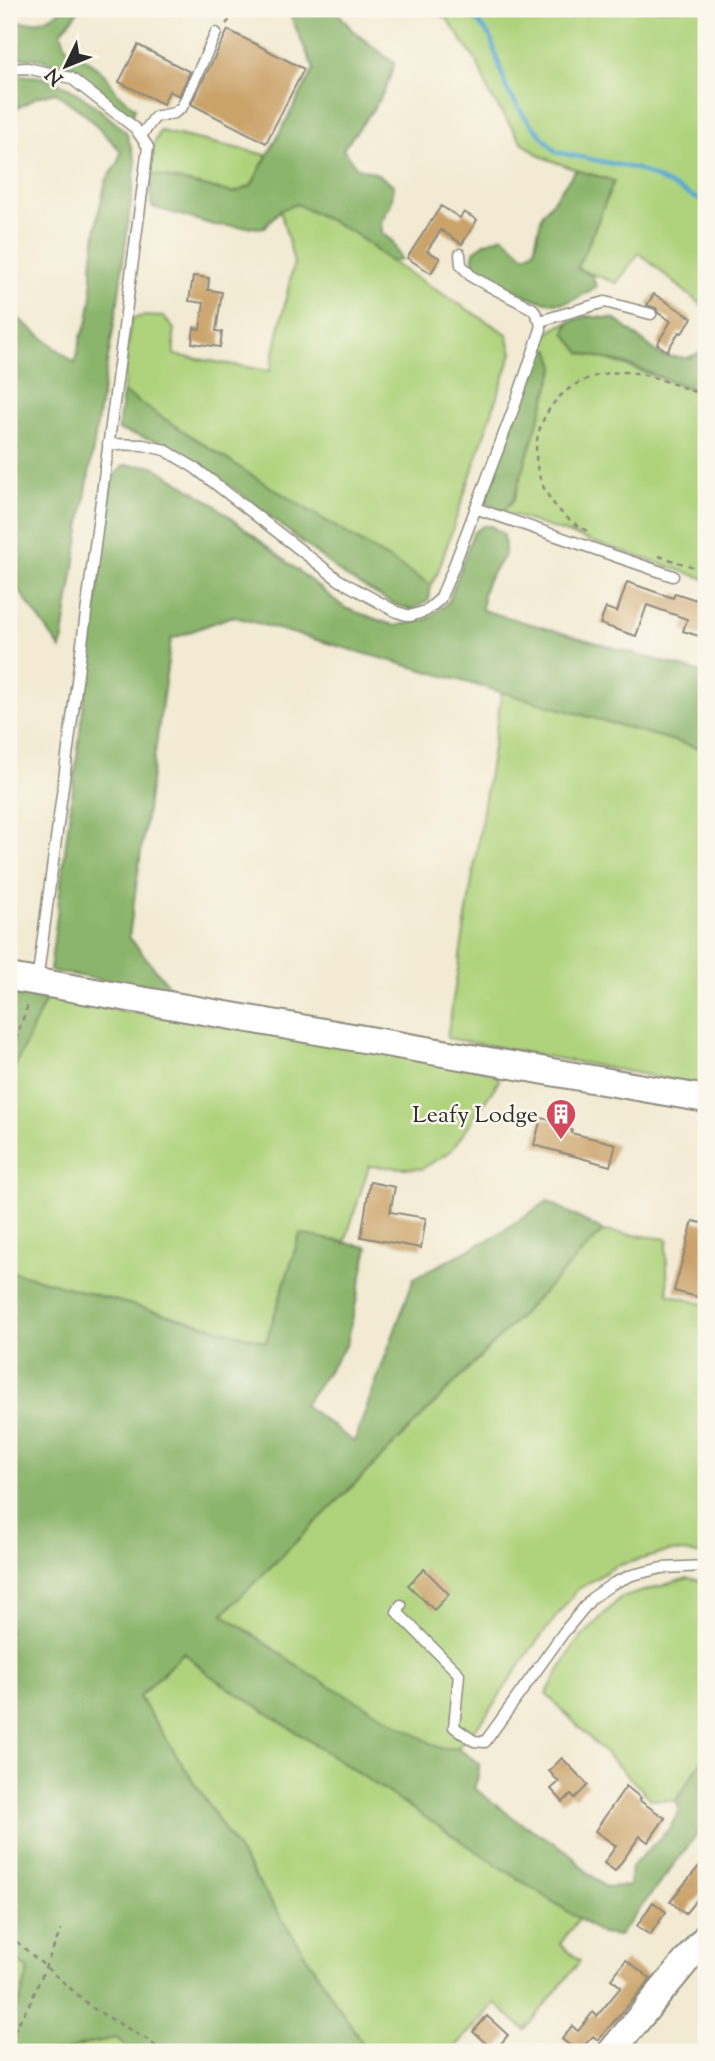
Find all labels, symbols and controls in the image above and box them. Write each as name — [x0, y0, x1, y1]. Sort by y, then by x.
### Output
north arrow — [32, 32, 102, 102]
text: N — [40, 61, 70, 91]
building icon: Leafy Lodge — [544, 1097, 578, 1141]
place label: Leafy Lodge — [412, 1099, 538, 1133]

